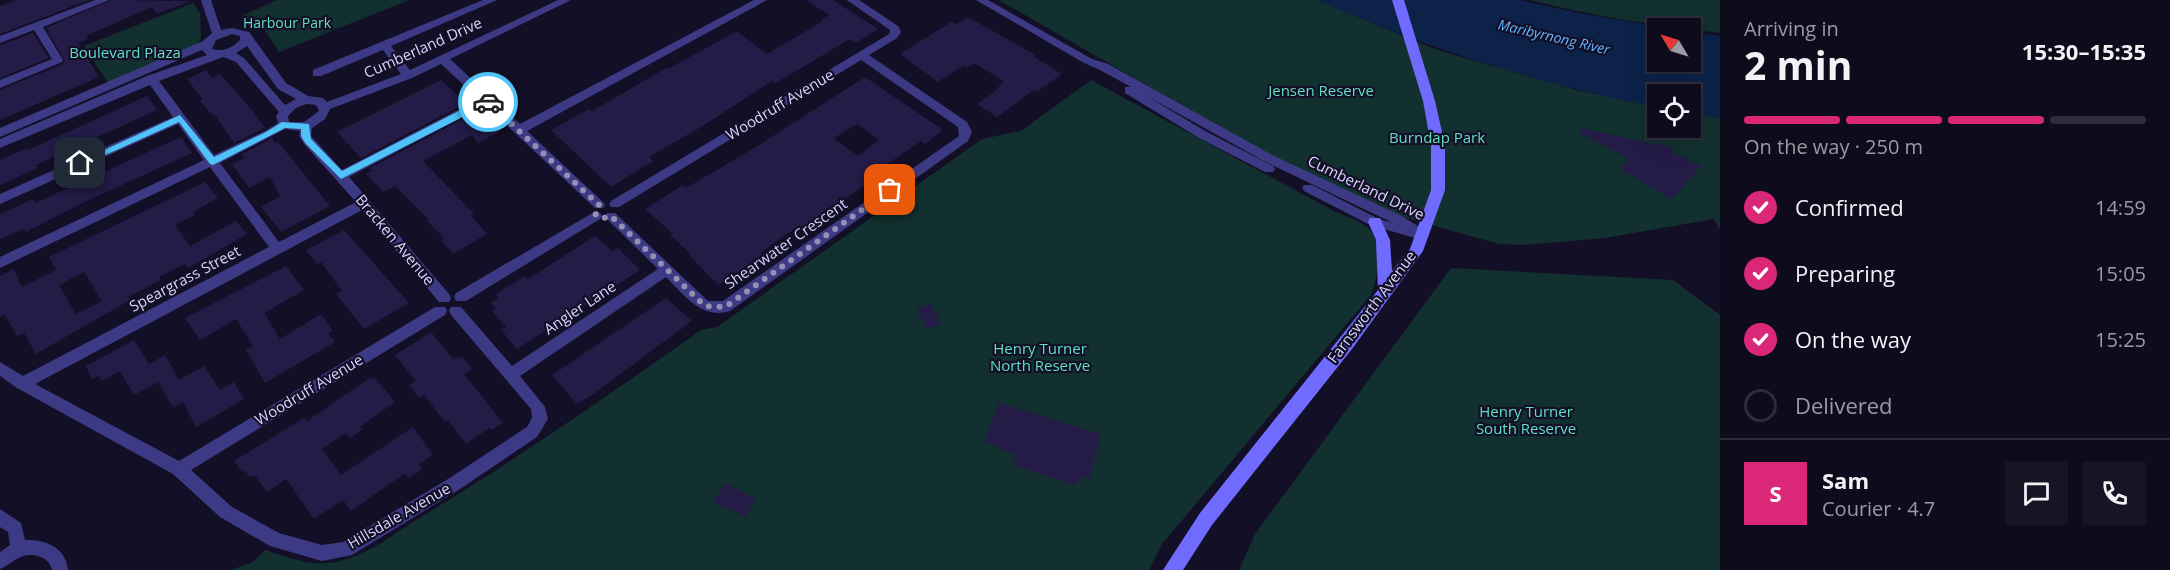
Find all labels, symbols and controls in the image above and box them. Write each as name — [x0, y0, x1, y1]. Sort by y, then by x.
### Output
street label: Cumberland Drive — [360, 12, 485, 82]
park label: Harbour Park — [243, 13, 332, 32]
water label: Maribyrnong River — [1496, 14, 1612, 59]
text: Arriving in — [1744, 15, 1839, 42]
north arrow — [1647, 18, 1701, 72]
map controls — [1647, 18, 1701, 138]
text: 15:30–15:35 — [2022, 36, 2146, 66]
text: 2 min — [1744, 38, 1852, 91]
park label: Boulevard Plaza — [69, 42, 181, 62]
street label: Woodruff Avenue — [722, 64, 837, 144]
courier — [458, 72, 518, 132]
park label: Jensen Reserve — [1266, 80, 1374, 100]
button: locate — [1647, 84, 1701, 138]
icon: car — [472, 86, 505, 119]
park label: Burndap Park — [1389, 127, 1485, 147]
text: On the way · 250 m — [1744, 133, 1923, 160]
pin — [54, 137, 105, 188]
icon: home — [63, 146, 96, 179]
street label: Cumberland Drive — [1305, 150, 1428, 224]
pin — [864, 164, 915, 215]
icon: bag — [873, 173, 906, 206]
street label: Bracken Avenue — [352, 190, 440, 289]
icon: check — [1744, 191, 1777, 224]
text: Confirmed — [1795, 192, 1904, 222]
street label: Shearwater Crescent — [720, 193, 851, 293]
text: 14:59 — [2095, 194, 2146, 221]
street label: Speargrass Street — [126, 240, 244, 316]
street label: Farnsworth Avenue — [1322, 246, 1420, 367]
icon: check — [1744, 257, 1777, 290]
text: Preparing — [1795, 258, 1895, 288]
text: 15:05 — [2095, 260, 2146, 287]
street label: Angler Lane — [540, 276, 619, 339]
icon: check — [1744, 323, 1777, 356]
text: On the way — [1795, 324, 1911, 354]
text: 15:25 — [2095, 326, 2146, 353]
park label: Henry Turner North Reserve — [990, 338, 1090, 375]
street label: Woodruff Avenue — [251, 349, 366, 429]
text: Delivered — [1795, 390, 1893, 420]
park label: Henry Turner South Reserve — [1476, 401, 1576, 438]
button: chat — [2005, 462, 2068, 525]
button: phone — [2083, 462, 2146, 525]
text: Sam — [1822, 465, 1869, 495]
street label: Hillsdale Avenue — [344, 478, 453, 553]
text: S — [1769, 478, 1782, 508]
text: Courier · 4.7 — [1822, 495, 1935, 522]

